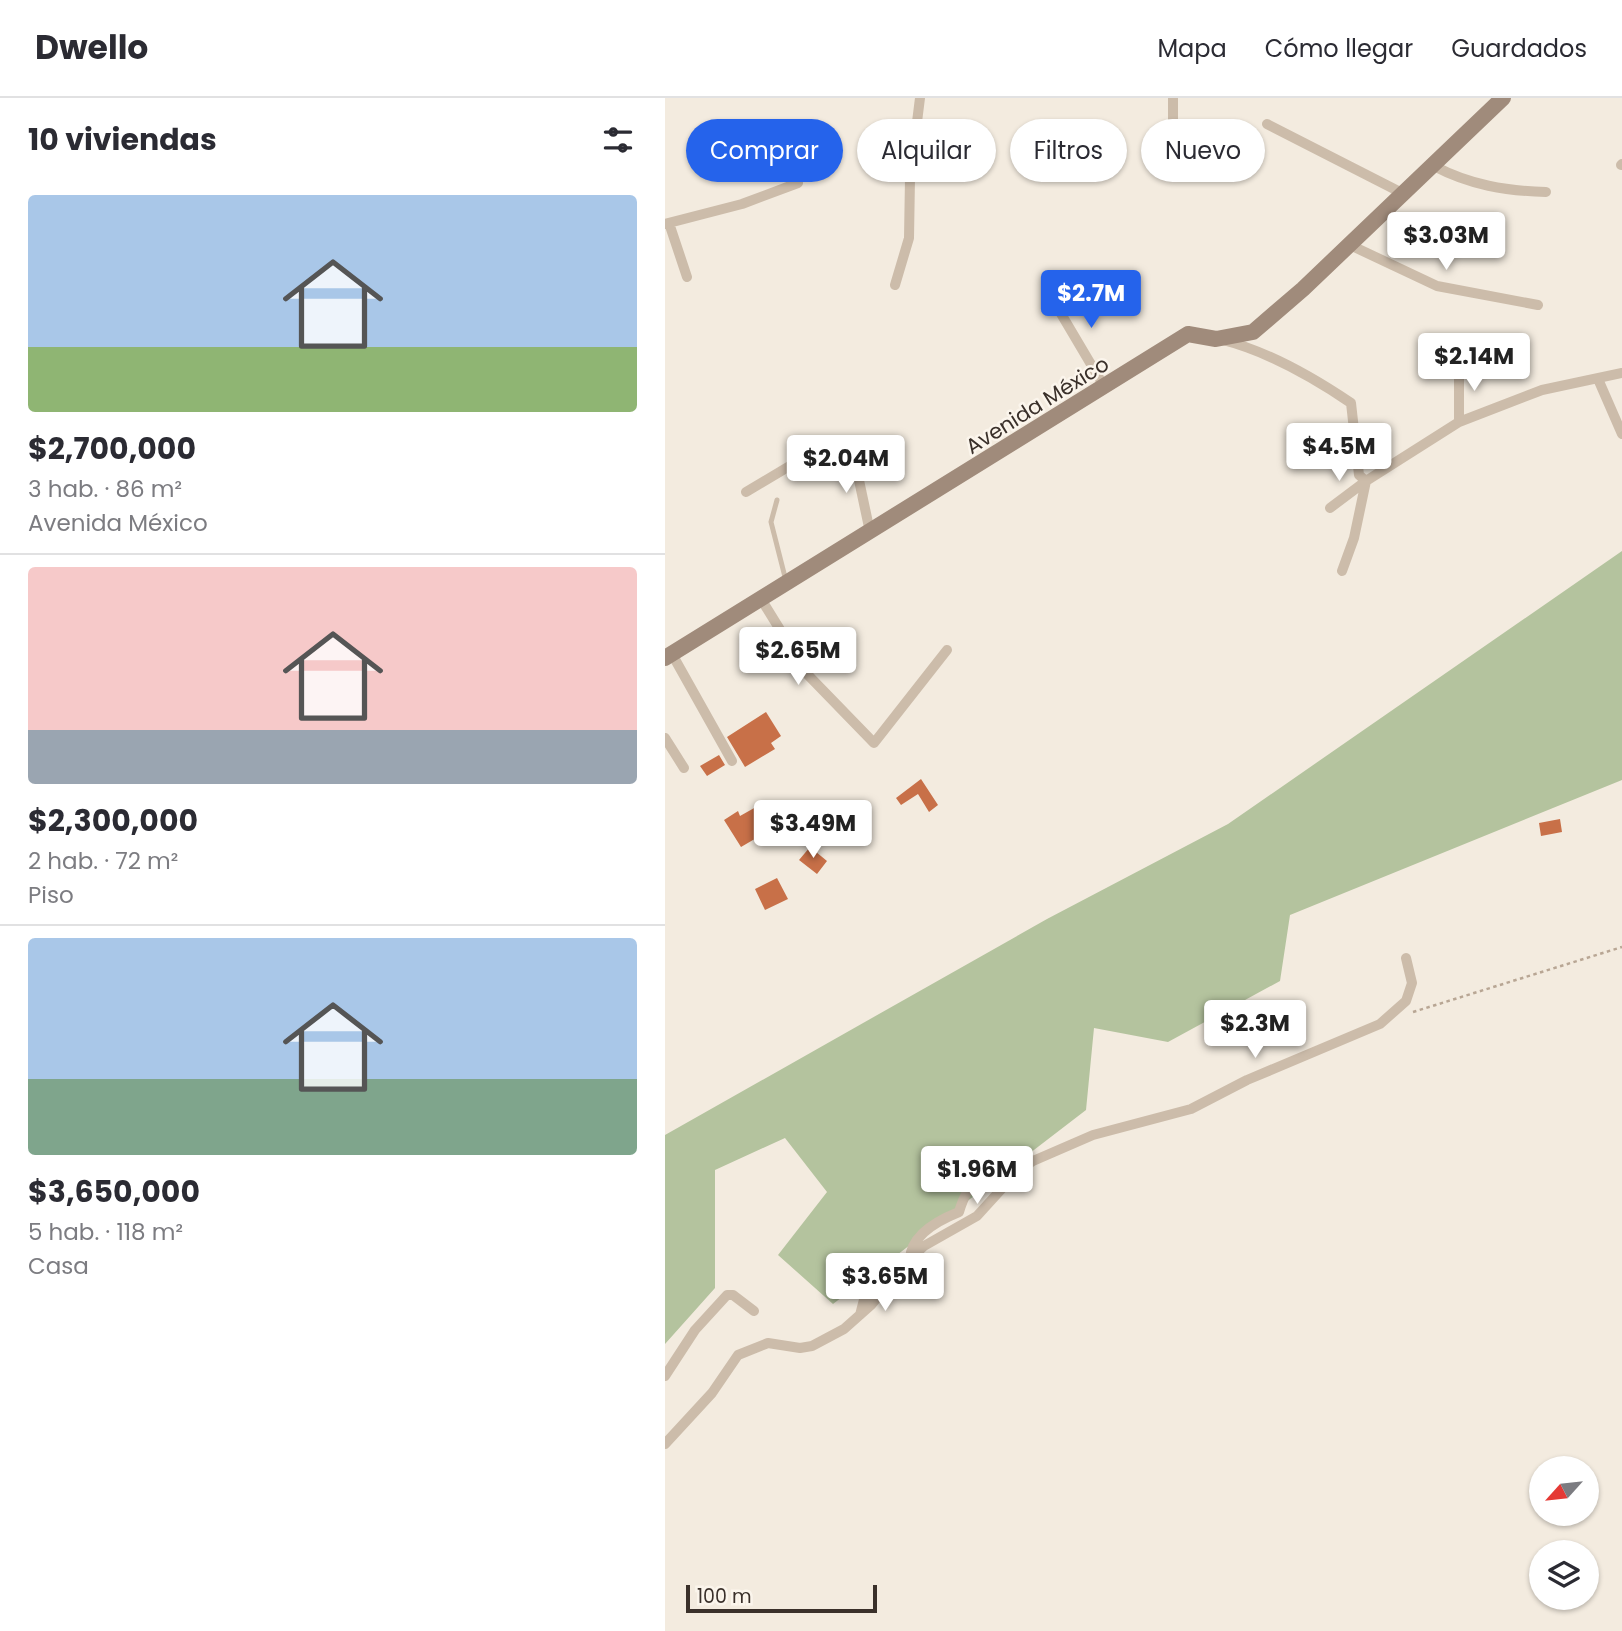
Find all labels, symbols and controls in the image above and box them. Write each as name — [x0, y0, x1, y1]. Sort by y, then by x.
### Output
text: Dwello — [35, 24, 148, 71]
text: Mapa — [1157, 32, 1227, 65]
text: Cómo llegar — [1265, 32, 1413, 65]
text: Guardados — [1451, 32, 1587, 65]
text: 10 viviendas — [28, 118, 217, 161]
chip: Comprar — [686, 119, 843, 182]
chip: Alquilar — [857, 119, 996, 182]
chip: Filtros — [1010, 119, 1127, 182]
chip: Nuevo — [1141, 119, 1265, 182]
icon: filters — [599, 121, 637, 159]
pin: $3.03M — [1389, 212, 1503, 272]
text: $3.03M — [1403, 219, 1489, 251]
icon: home — [270, 241, 396, 367]
pin: $2.7M — [1042, 271, 1140, 330]
text: $2.7M — [1057, 277, 1125, 309]
pin: $2.14M — [1417, 334, 1531, 393]
text: $2.14M — [1434, 340, 1514, 372]
street label: Avenida México — [960, 349, 1114, 461]
pin: $4.5M — [1290, 424, 1388, 483]
text: $2,700,000 — [28, 427, 196, 470]
text: $4.5M — [1302, 430, 1376, 462]
pin: $2.04M — [789, 436, 903, 495]
text: $2.04M — [803, 442, 889, 474]
text: 3 hab. · 86 m² — [28, 473, 182, 505]
text: Avenida México — [28, 507, 208, 539]
icon: home — [270, 613, 396, 739]
pin: $2.65M — [741, 628, 855, 687]
text: $2.65M — [755, 634, 841, 666]
text: $2,300,000 — [28, 799, 198, 842]
pin: $3.49M — [756, 800, 870, 860]
text: $3.49M — [770, 807, 856, 839]
text: 2 hab. · 72 m² — [28, 845, 178, 877]
text: Piso — [28, 879, 74, 911]
icon: home — [270, 984, 396, 1110]
pin: $2.3M — [1206, 1000, 1304, 1060]
text: $2.3M — [1220, 1007, 1290, 1039]
pin: $1.96M — [920, 1146, 1034, 1206]
text: $1.96M — [937, 1153, 1017, 1185]
text: $3,650,000 — [28, 1170, 200, 1213]
text: 5 hab. · 118 m² — [28, 1216, 183, 1248]
text: Casa — [28, 1250, 89, 1282]
pin: $3.65M — [828, 1254, 942, 1313]
text: $3.65M — [842, 1260, 928, 1292]
north arrow — [1529, 1456, 1599, 1526]
map controls — [1529, 1456, 1599, 1610]
button: layers — [1529, 1540, 1599, 1610]
scale bar — [686, 1582, 877, 1614]
text: 100 m — [697, 1583, 752, 1610]

